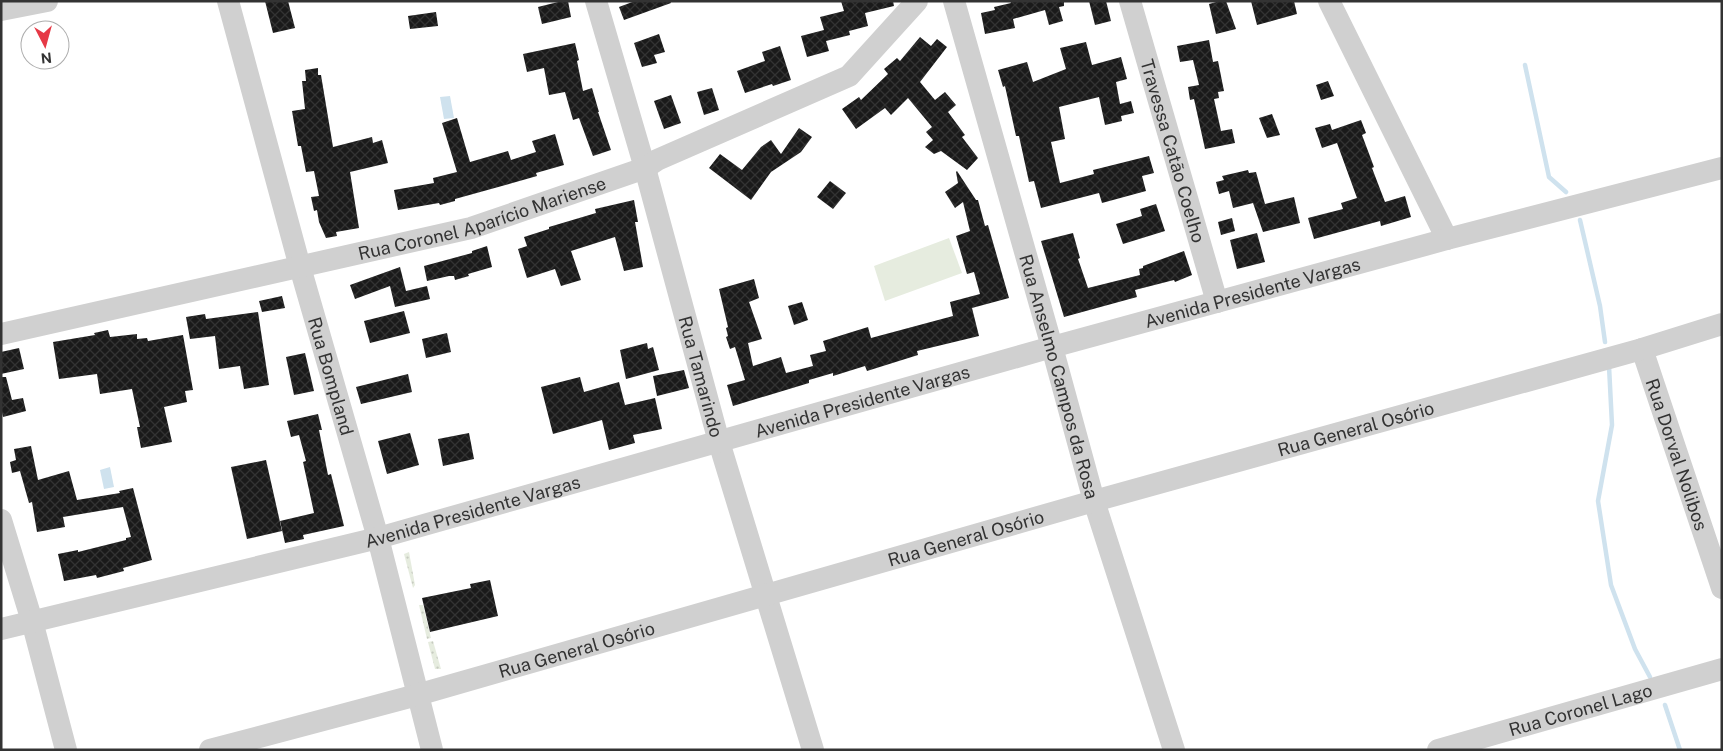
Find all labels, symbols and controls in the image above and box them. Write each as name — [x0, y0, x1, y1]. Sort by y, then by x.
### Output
north arrow — [20, 20, 70, 70]
text: N — [40, 49, 53, 66]
street label: Travessa Catão Coelho — [1137, 57, 1210, 245]
street label: Rua Coronel Aparício Mariense — [356, 172, 609, 264]
street label: Rua Anselmo Campos da Rosa — [1016, 252, 1103, 501]
street label: Avenida Presidente Vargas — [1142, 253, 1362, 332]
street label: Rua Tamarindo — [675, 313, 728, 440]
street label: Rua Bompland — [304, 315, 358, 438]
street label: Avenida Presidente Vargas — [752, 360, 972, 441]
street label: Rua Dorval Nolibos — [1642, 376, 1712, 533]
street label: Rua General Osório — [1275, 397, 1436, 460]
street label: Avenida Presidente Vargas — [363, 471, 582, 551]
street label: Rua General Osório — [885, 505, 1046, 570]
street label: Rua General Osório — [496, 617, 657, 682]
street label: Rua Coronel Lago — [1506, 679, 1654, 740]

